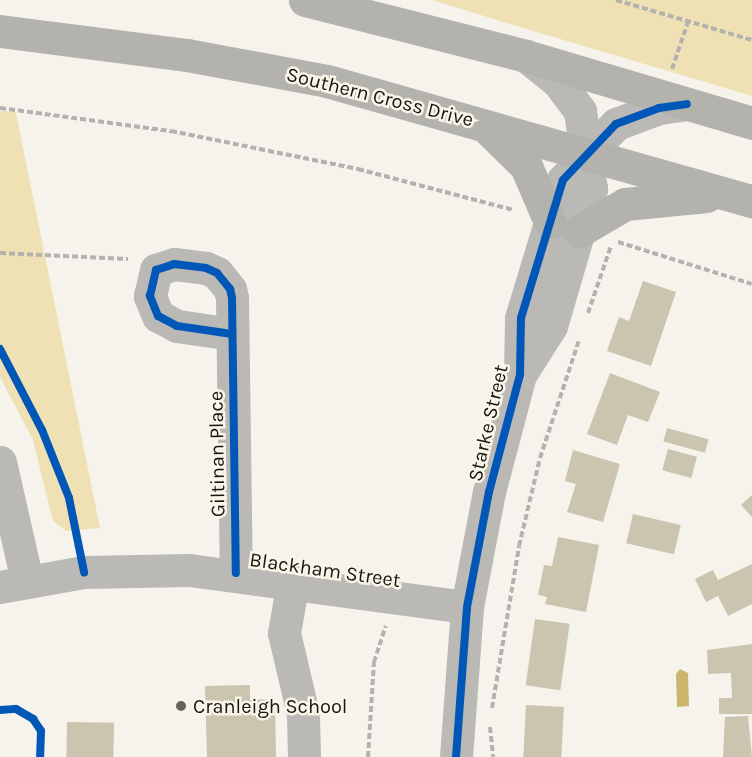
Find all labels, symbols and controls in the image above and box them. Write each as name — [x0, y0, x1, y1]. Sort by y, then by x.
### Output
street label: Southern Cross Drive — [284, 62, 476, 132]
street label: Starke Street — [463, 362, 513, 484]
street label: Giltinan Place — [204, 391, 230, 517]
street label: Blackham Street — [248, 548, 402, 592]
place label: Cranleigh School — [193, 694, 347, 718]
marker: Cranleigh School — [174, 699, 188, 713]

